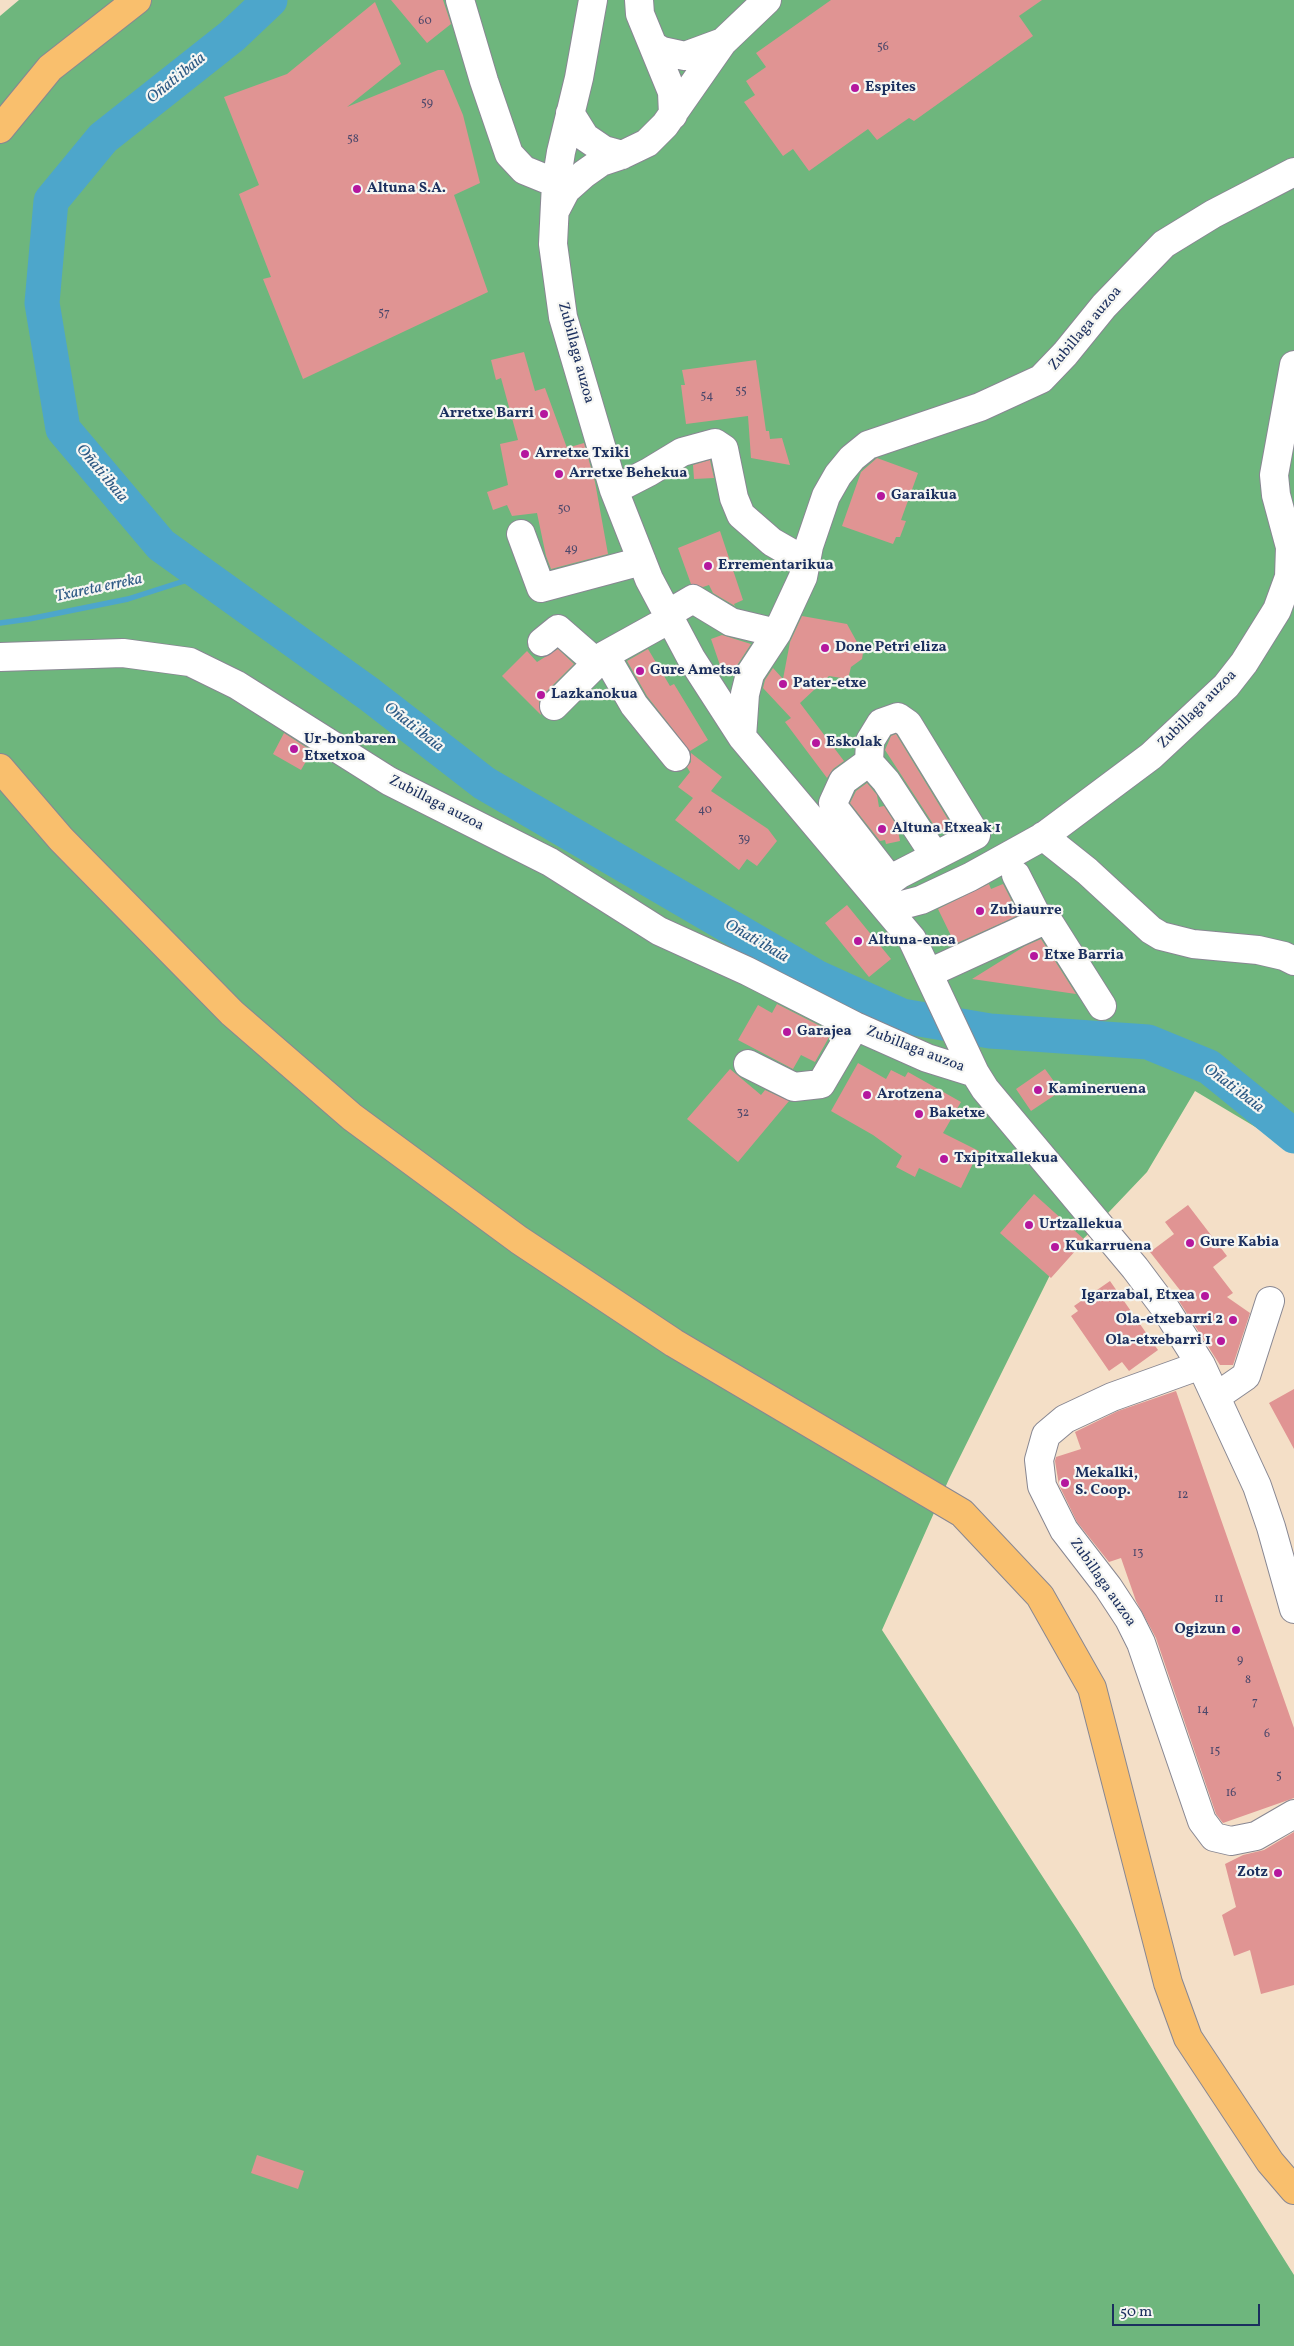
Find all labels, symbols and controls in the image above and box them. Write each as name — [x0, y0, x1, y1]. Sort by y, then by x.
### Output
house number: 60 — [418, 15, 432, 29]
house number: 56 — [877, 41, 889, 55]
water label: Oñati ibaia — [144, 49, 210, 109]
place label: Espites — [865, 79, 916, 97]
marker: Espites — [849, 82, 861, 94]
house number: 59 — [421, 97, 433, 111]
house number: 58 — [347, 133, 359, 147]
place label: Altuna S.A. — [367, 180, 446, 198]
marker: Altuna S.A. — [351, 183, 363, 195]
street label: Zubillaga auzoa — [1046, 283, 1126, 375]
street label: Zubillaga auzoa — [553, 300, 597, 406]
house number: 57 — [378, 307, 390, 321]
house number: 55 — [735, 385, 747, 399]
house number: 54 — [701, 390, 713, 404]
place label: Arretxe Barri — [439, 405, 534, 423]
marker: Arretxe Barri — [538, 408, 550, 420]
water label: Oñati ibaia — [71, 441, 131, 507]
place label: Arretxe Txiki — [535, 445, 629, 463]
marker: Arretxe Txiki — [519, 448, 531, 460]
place label: Arretxe Behekua — [569, 465, 687, 483]
marker: Arretxe Behekua — [553, 468, 565, 480]
place label: Garaikua — [891, 487, 957, 505]
marker: Garaikua — [875, 490, 887, 502]
house number: 50 — [558, 503, 570, 517]
house number: 49 — [564, 543, 578, 557]
place label: Errementarikua — [718, 557, 834, 575]
marker: Errementarikua — [702, 560, 714, 572]
water label: Txareta erreka — [54, 570, 144, 608]
place label: Done Petri eliza — [835, 639, 947, 657]
marker: Done Petri eliza — [819, 642, 831, 654]
place label: Gure Ametsa — [650, 662, 741, 680]
marker: Gure Ametsa — [634, 665, 646, 677]
street label: Zubillaga auzoa — [1155, 667, 1241, 753]
place label: Pater-etxe — [793, 675, 866, 693]
marker: Pater-etxe — [777, 678, 789, 690]
place label: Lazkanokua — [551, 686, 638, 704]
marker: Lazkanokua — [535, 689, 547, 701]
water label: Oñati ibaia — [379, 699, 447, 757]
place label: Ur-bonbaren Etxetxoa — [304, 731, 397, 766]
place label: Eskolak — [826, 734, 882, 752]
marker: Eskolak — [810, 737, 822, 749]
marker: Ur-bonbaren Etxetxoa — [288, 743, 300, 755]
street label: Zubillaga auzoa — [386, 772, 486, 836]
house number: 40 — [698, 804, 712, 818]
place label: Altuna Etxeak 1 — [892, 820, 1001, 838]
marker: Altuna Etxeak 1 — [876, 823, 888, 835]
house number: 39 — [738, 833, 750, 847]
place label: Zubiaurre — [990, 902, 1062, 920]
marker: Zubiaurre — [974, 905, 986, 917]
water label: Oñati ibaia — [721, 916, 791, 968]
place label: Altuna-enea — [868, 932, 956, 950]
marker: Altuna-enea — [852, 935, 864, 947]
place label: Etxe Barria — [1044, 947, 1124, 965]
marker: Etxe Barria — [1028, 950, 1040, 962]
place label: Garajea — [797, 1023, 852, 1041]
street label: Zubillaga auzoa — [863, 1023, 967, 1077]
marker: Garajea — [781, 1026, 793, 1038]
water label: Oñati ibaia — [1199, 1060, 1267, 1118]
place label: Kamineruena — [1048, 1081, 1146, 1099]
marker: Kamineruena — [1032, 1084, 1044, 1096]
place label: Arotzena — [877, 1086, 942, 1104]
marker: Arotzena — [861, 1089, 873, 1101]
place label: Baketxe — [929, 1105, 985, 1123]
house number: 32 — [737, 1107, 749, 1121]
marker: Baketxe — [913, 1108, 925, 1120]
place label: Txipitxallekua — [954, 1150, 1058, 1168]
marker: Txipitxallekua — [938, 1153, 950, 1165]
place label: Urtzallekua — [1039, 1216, 1122, 1234]
marker: Urtzallekua — [1023, 1219, 1035, 1231]
place label: Gure Kabia — [1200, 1234, 1279, 1252]
marker: Gure Kabia — [1184, 1237, 1196, 1249]
place label: Kukarruena — [1065, 1238, 1151, 1256]
marker: Kukarruena — [1049, 1241, 1061, 1253]
place label: Igarzabal, Etxea — [1081, 1287, 1195, 1305]
marker: Igarzabal, Etxea — [1199, 1290, 1211, 1302]
place label: Ola-etxebarri 2 — [1116, 1311, 1223, 1329]
marker: Ola-etxebarri 2 — [1227, 1314, 1239, 1326]
place label: Ola-etxebarri 1 — [1106, 1332, 1211, 1350]
marker: Ola-etxebarri 1 — [1215, 1335, 1227, 1347]
place label: Mekalki, S. Coop. — [1075, 1465, 1138, 1500]
marker: Mekalki, S. Coop. — [1059, 1477, 1071, 1489]
house number: 12 — [1177, 1489, 1189, 1503]
street label: Zubillaga auzoa — [1065, 1535, 1139, 1631]
house number: 13 — [1133, 1547, 1143, 1561]
house number: 11 — [1214, 1593, 1224, 1607]
place label: Ogizun — [1175, 1621, 1226, 1639]
marker: Ogizun — [1230, 1624, 1242, 1636]
house number: 9 — [1237, 1654, 1243, 1668]
house number: 8 — [1245, 1674, 1251, 1688]
house number: 7 — [1252, 1696, 1258, 1710]
house number: 14 — [1197, 1704, 1209, 1718]
house number: 6 — [1264, 1728, 1270, 1742]
house number: 15 — [1210, 1745, 1220, 1759]
house number: 5 — [1276, 1770, 1282, 1784]
house number: 16 — [1226, 1787, 1236, 1801]
place label: Zotz — [1237, 1864, 1268, 1882]
marker: Zotz — [1272, 1867, 1284, 1879]
scale bar — [1114, 2294, 1262, 2326]
text: 50 m — [1120, 2302, 1152, 2323]

